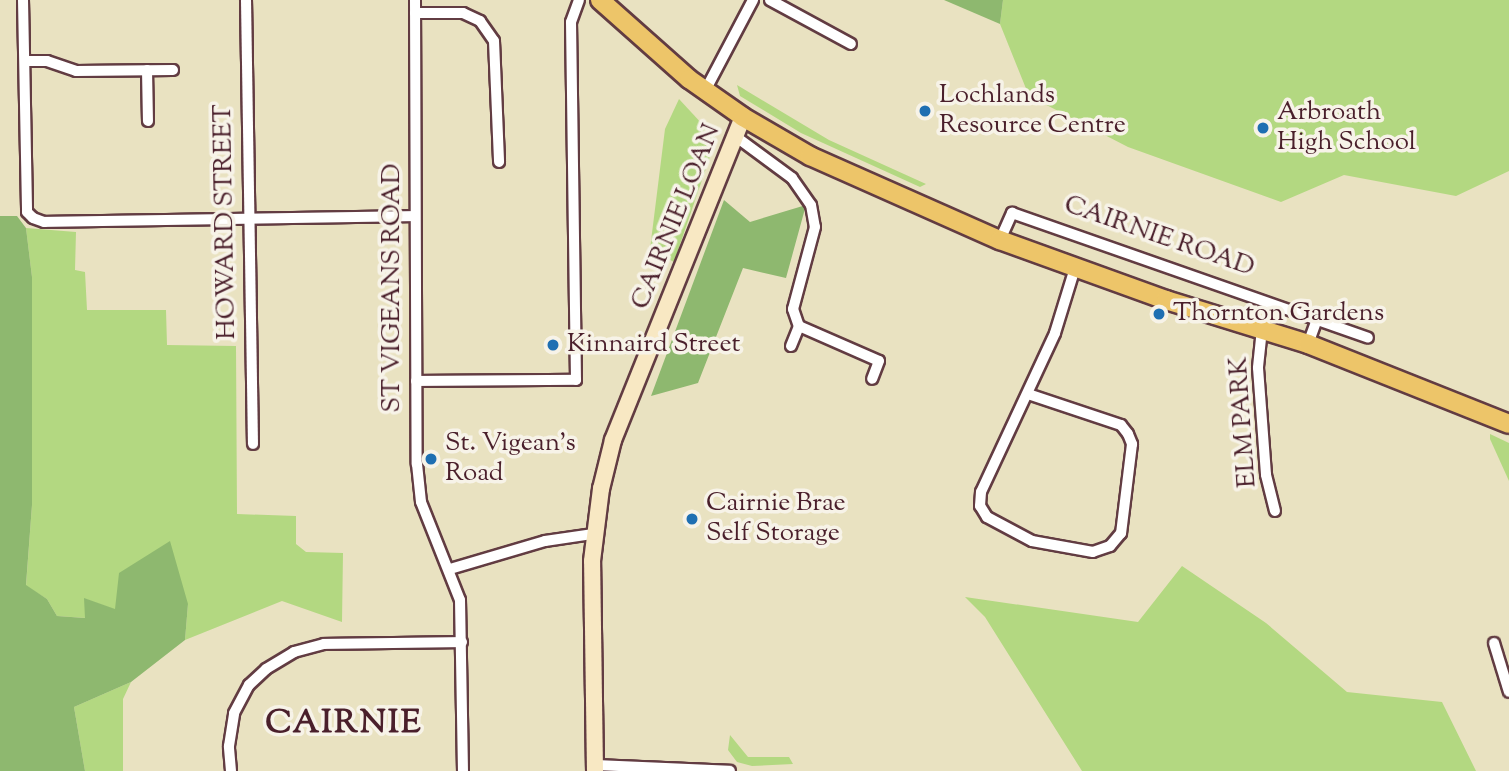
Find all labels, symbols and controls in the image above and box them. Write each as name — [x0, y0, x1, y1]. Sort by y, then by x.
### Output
place label: Lochlands Resource Centre — [939, 80, 1126, 142]
place label: Arbroath High School — [1277, 97, 1416, 158]
marker: Lochlands Resource Centre — [917, 103, 933, 119]
street label: HOWARD STREET — [208, 104, 244, 340]
street label: CAIRNIE LOAN — [626, 120, 728, 314]
marker: Arbroath High School — [1255, 120, 1271, 136]
street label: ST VIGEANS ROAD — [377, 163, 409, 413]
street label: CAIRNIE ROAD — [1060, 190, 1258, 284]
place label: Thornton Gardens — [1173, 298, 1384, 330]
marker: Thornton Gardens — [1151, 306, 1167, 322]
place label: Kinnaird Street — [567, 329, 740, 361]
marker: Kinnaird Street — [545, 337, 561, 353]
street label: ELM PARK — [1224, 355, 1264, 489]
place label: St. Vigean's Road — [445, 428, 576, 490]
marker: St. Vigean's Road — [423, 451, 439, 467]
place label: Cairnie Brae Self Storage — [706, 488, 846, 550]
marker: Cairnie Brae Self Storage — [684, 511, 700, 527]
district label: CAIRNIE — [266, 705, 422, 745]

